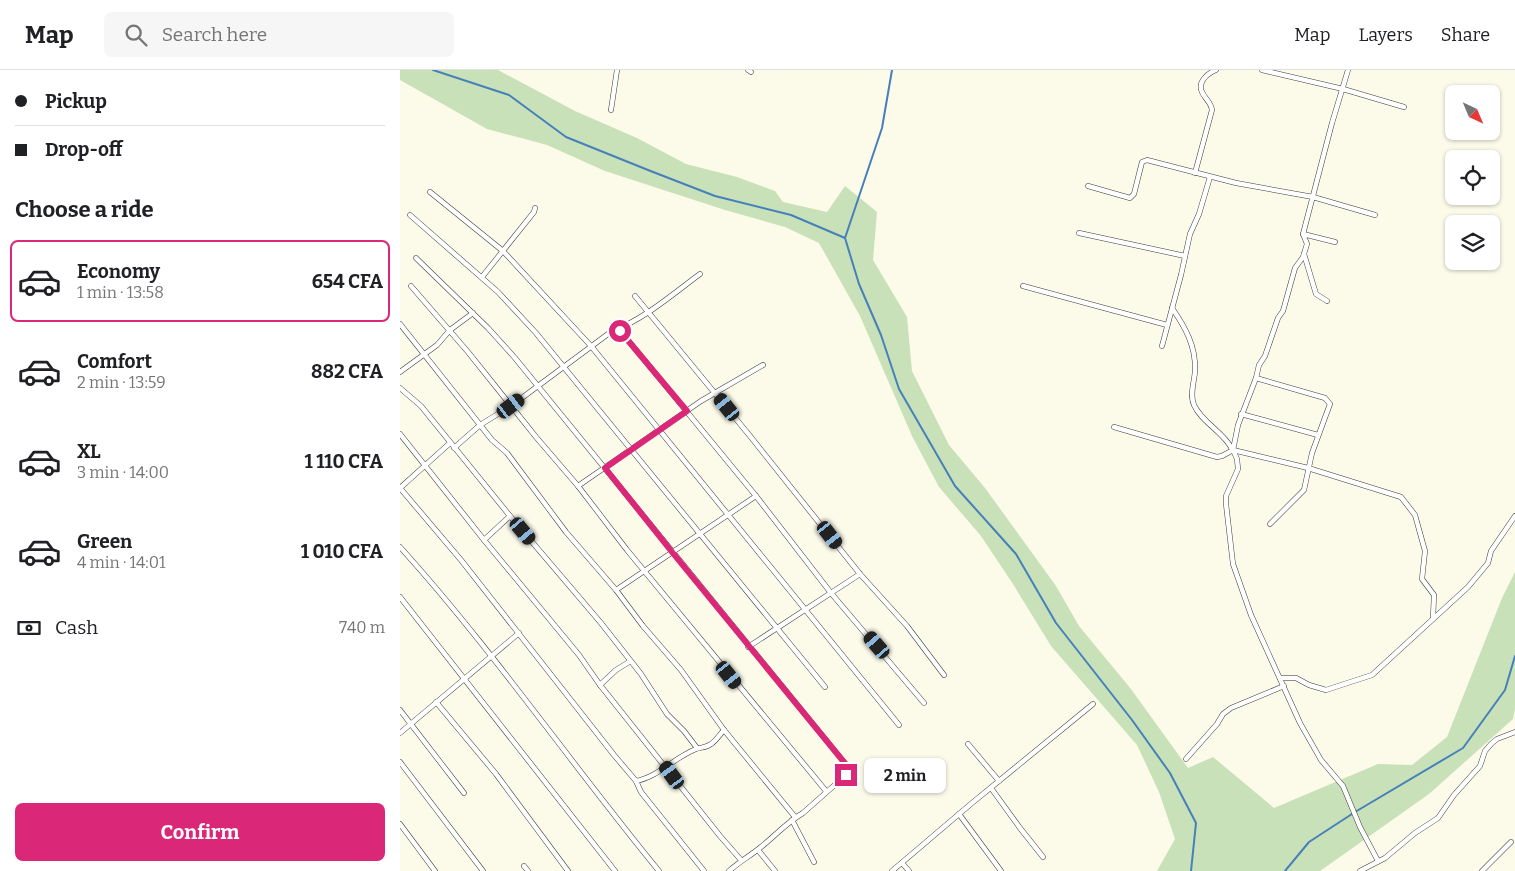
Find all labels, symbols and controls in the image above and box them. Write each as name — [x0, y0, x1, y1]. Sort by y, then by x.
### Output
search box — [104, 12, 454, 57]
text: Map — [25, 21, 74, 49]
icon: search — [122, 21, 150, 49]
text: Search here — [162, 23, 267, 46]
text: Map — [1294, 24, 1330, 46]
text: Layers — [1358, 24, 1413, 46]
text: Share — [1441, 24, 1490, 46]
north arrow — [1445, 85, 1500, 140]
map controls — [1445, 85, 1500, 270]
text: Pickup — [45, 90, 107, 113]
text: Drop-off — [45, 138, 123, 161]
button: locate — [1445, 150, 1500, 205]
text: Choose a ride — [15, 196, 154, 223]
button: layers — [1445, 215, 1500, 270]
icon: car — [17, 259, 62, 304]
text: Economy — [77, 260, 160, 283]
text: 654 CFA — [312, 270, 383, 293]
text: 1 min · 13:58 — [77, 283, 164, 302]
route start — [609, 320, 631, 342]
icon: car — [17, 349, 62, 394]
text: Comfort — [77, 350, 152, 373]
text: 882 CFA — [311, 360, 383, 383]
text: 2 min · 13:59 — [77, 373, 166, 392]
car — [494, 391, 527, 421]
car — [711, 391, 742, 423]
icon: car — [17, 439, 62, 484]
text: XL — [77, 440, 101, 463]
text: 1 110 CFA — [305, 450, 383, 473]
text: 3 min · 14:00 — [77, 463, 169, 482]
car — [507, 515, 538, 547]
car — [814, 519, 845, 551]
icon: car — [17, 529, 62, 574]
text: Green — [77, 530, 132, 553]
text: 1 010 CFA — [301, 540, 383, 563]
text: 4 min · 14:01 — [77, 553, 165, 572]
icon: cash — [15, 614, 43, 642]
text: Cash — [55, 616, 98, 639]
text: 740 m — [339, 618, 385, 637]
car — [861, 629, 892, 661]
car — [713, 659, 744, 691]
car — [657, 758, 686, 792]
callout: 2 min — [864, 758, 946, 792]
route end — [835, 764, 857, 786]
text: 2 min — [884, 766, 926, 785]
button: Confirm — [15, 803, 385, 861]

